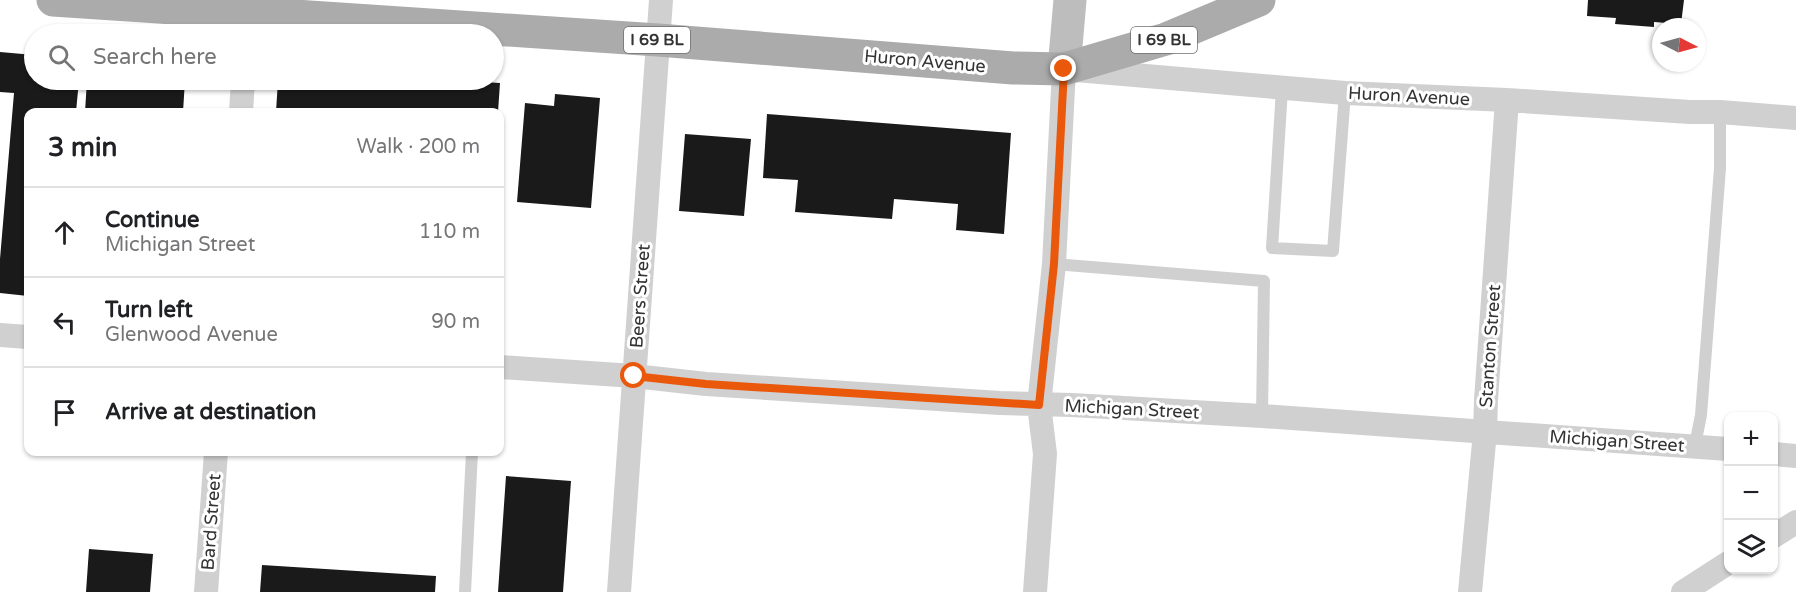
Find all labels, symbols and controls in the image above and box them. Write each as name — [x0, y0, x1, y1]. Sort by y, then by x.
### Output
north arrow — [1652, 18, 1706, 72]
search box — [24, 24, 504, 90]
road number: I 69 BL — [624, 27, 690, 53]
road number: I 69 BL — [1131, 27, 1197, 53]
icon: search — [45, 41, 78, 74]
text: Search here — [93, 44, 217, 70]
street label: Huron Avenue — [863, 45, 987, 77]
route end — [1050, 55, 1076, 81]
street label: Huron Avenue — [1348, 82, 1470, 110]
text: 3 min — [48, 132, 117, 163]
text: Walk · 200 m — [357, 135, 480, 159]
text: Continue — [105, 207, 200, 233]
icon: ahead — [48, 216, 81, 249]
text: 110 m — [419, 220, 480, 244]
text: Michigan Street — [105, 233, 255, 257]
street label: Beers Street — [625, 243, 655, 349]
street label: Stanton Street — [1475, 284, 1505, 408]
text: Turn left — [105, 297, 193, 323]
icon: left — [48, 306, 81, 339]
text: 90 m — [431, 310, 480, 334]
text: Glenwood Avenue — [105, 323, 278, 347]
route start — [620, 362, 646, 388]
street label: Michigan Street — [1064, 394, 1200, 424]
icon: arrive — [48, 396, 81, 429]
text: Arrive at destination — [105, 399, 316, 425]
map controls — [1724, 412, 1778, 574]
button: + — [1724, 412, 1778, 466]
street label: Michigan Street — [1549, 425, 1685, 457]
button: − — [1724, 466, 1778, 520]
street label: Bard Street — [197, 473, 225, 571]
button: layers — [1724, 520, 1778, 574]

